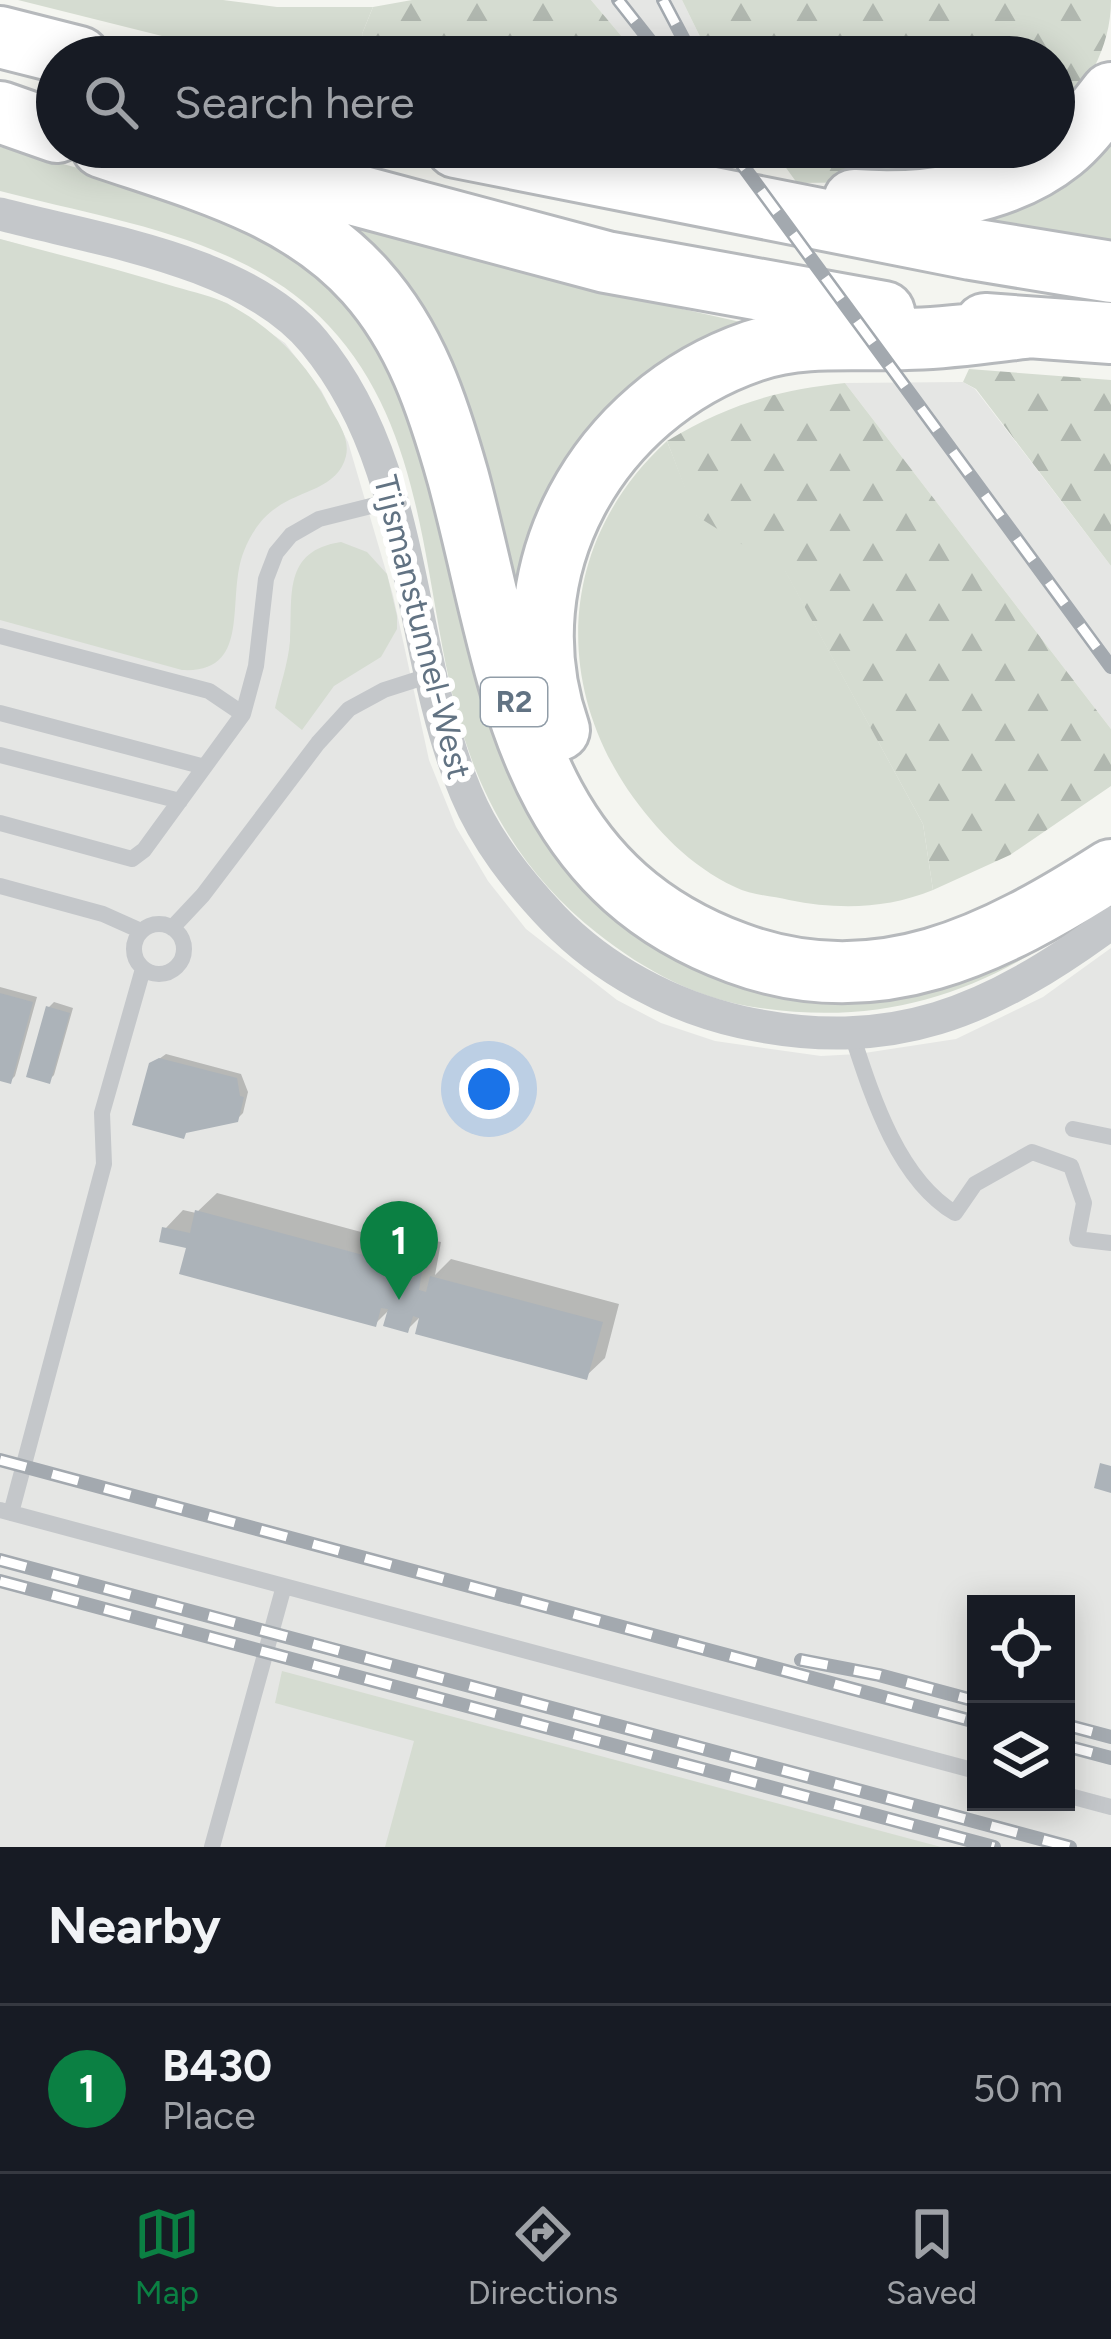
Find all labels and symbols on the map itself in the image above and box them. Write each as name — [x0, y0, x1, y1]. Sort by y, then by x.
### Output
street label: Tijsmanstunnel-West — [366, 471, 479, 783]
road number: R2 — [481, 678, 547, 726]
your location — [459, 1059, 519, 1119]
pin: 1 — [360, 1201, 438, 1300]

